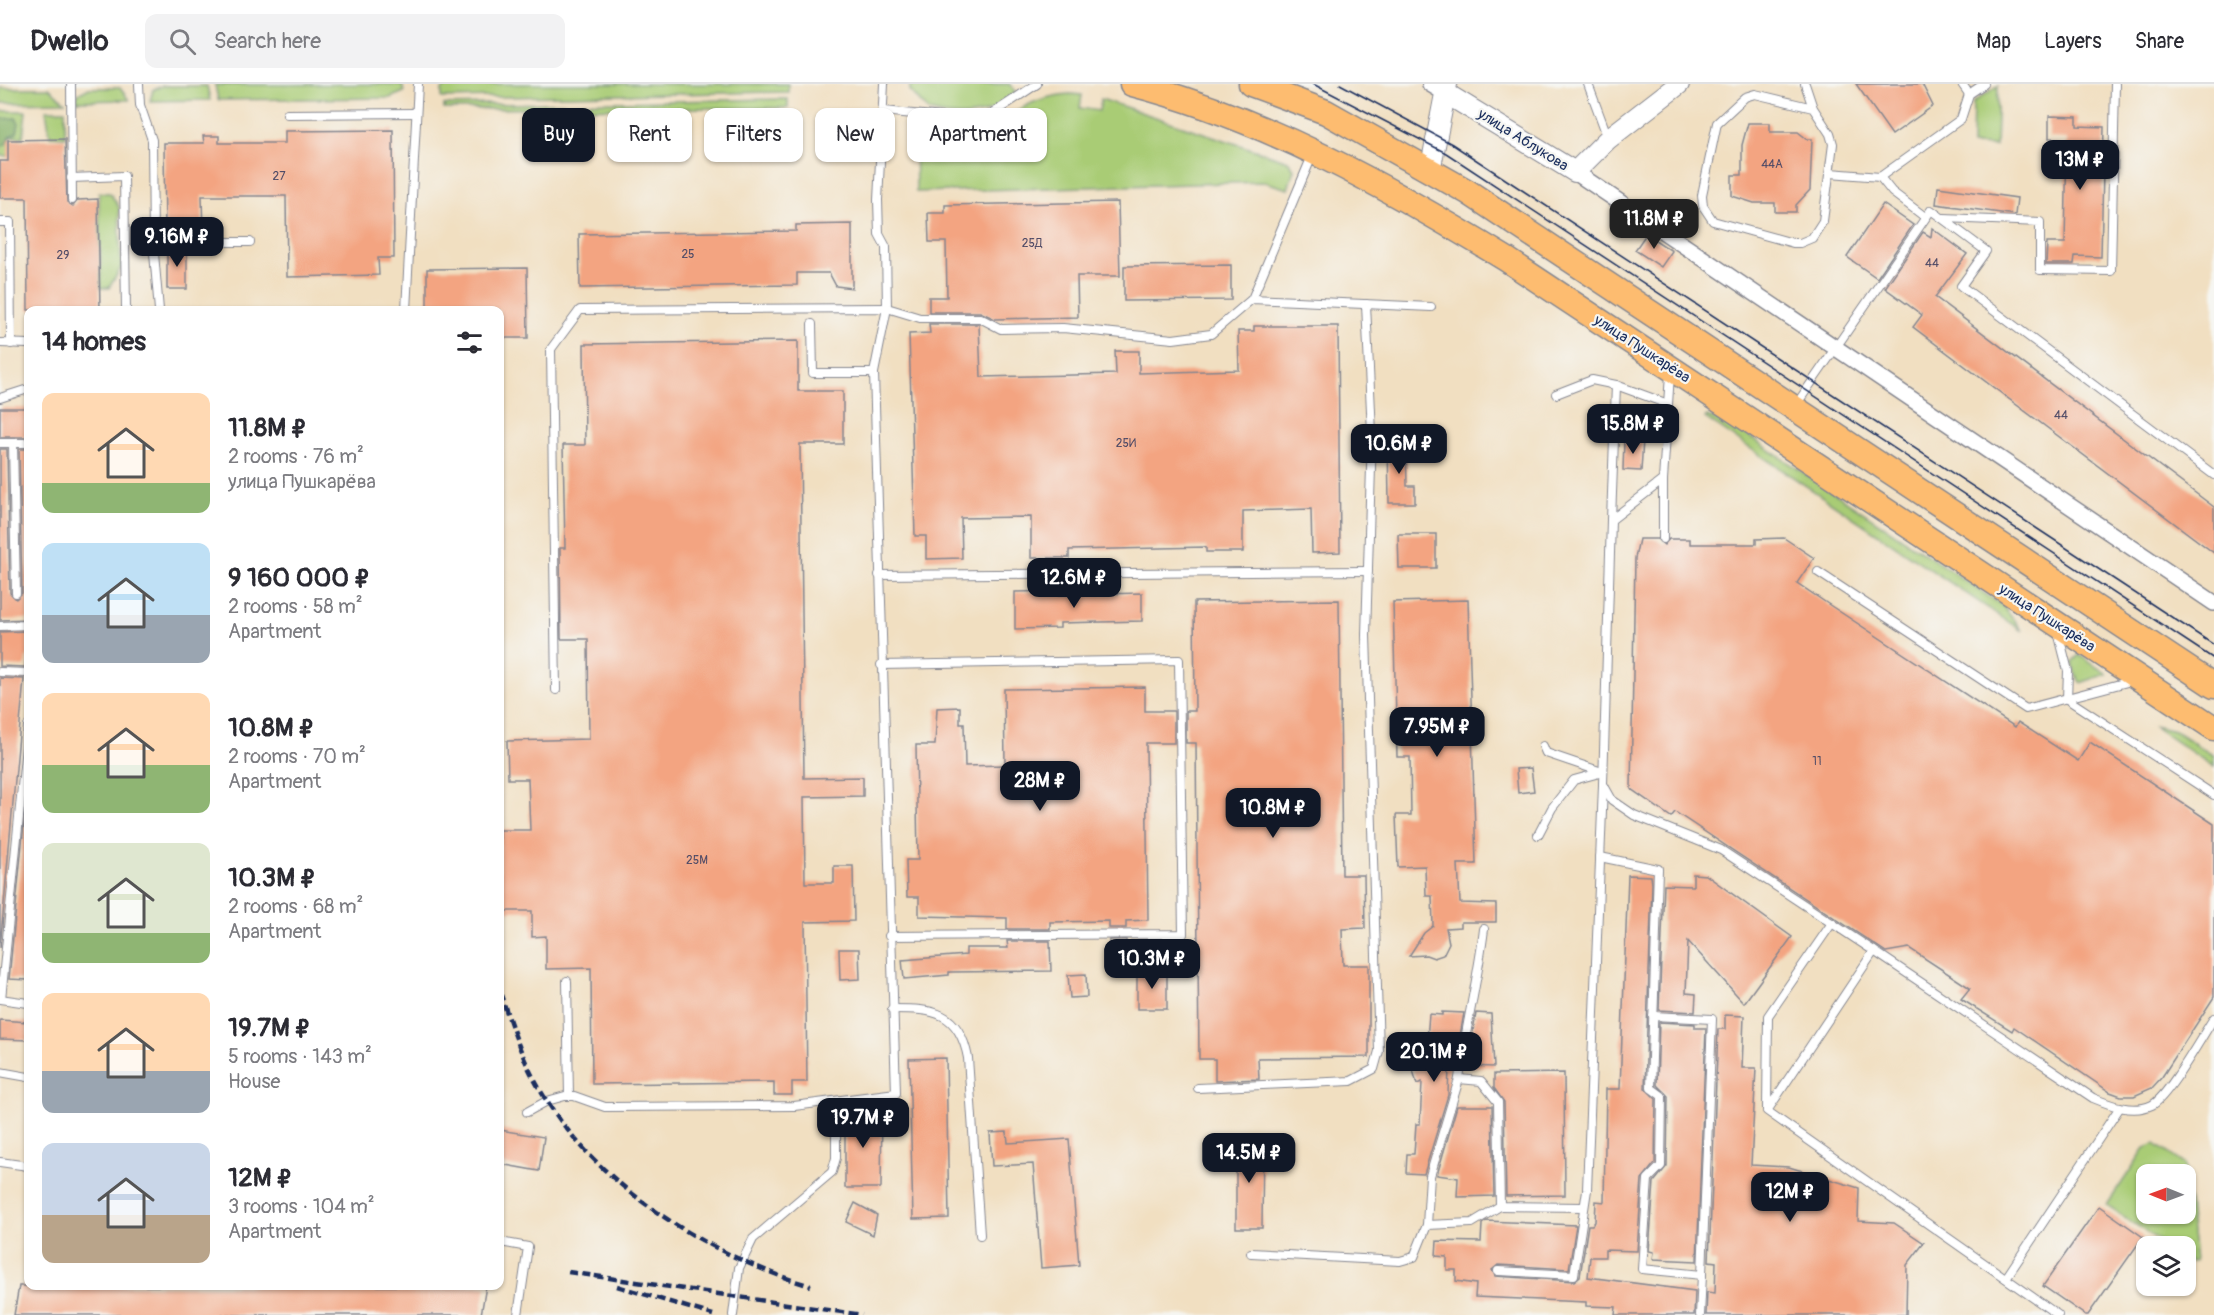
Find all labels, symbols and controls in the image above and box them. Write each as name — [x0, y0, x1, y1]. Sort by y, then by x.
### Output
search box — [145, 14, 565, 68]
text: Dwello — [30, 24, 109, 59]
icon: search — [166, 25, 199, 58]
text: Search here — [214, 27, 321, 55]
text: Map — [1976, 28, 2011, 55]
text: Layers — [2044, 28, 2102, 55]
text: Share — [2135, 28, 2184, 55]
street label: улица Аблукова — [1473, 104, 1572, 175]
chip: Buy — [522, 108, 595, 162]
chip: Rent — [607, 108, 692, 162]
chip: Filters — [704, 108, 803, 162]
chip: New — [815, 108, 895, 162]
chip: Apartment — [907, 108, 1047, 162]
pin: 13M ₽ — [2038, 140, 2122, 191]
text: 13M ₽ — [2055, 147, 2105, 172]
house number: 44А — [1761, 157, 1783, 172]
house number: 27 — [272, 169, 286, 184]
pin: 11.8M ₽ — [1599, 199, 1709, 250]
text: 11.8M ₽ — [1624, 206, 1684, 231]
pin: 9.16M ₽ — [122, 217, 232, 268]
text: 9.16M ₽ — [145, 224, 209, 249]
house number: 25Д — [1022, 236, 1043, 251]
house number: 25 — [681, 247, 695, 262]
house number: 29 — [57, 248, 69, 263]
house number: 44 — [1925, 256, 1939, 271]
street label: улица Пушкарёва — [1589, 310, 1694, 387]
text: 14 homes — [42, 326, 146, 358]
icon: filters — [453, 326, 486, 359]
pin: 15.8M ₽ — [1578, 404, 1688, 455]
house number: 44 — [2054, 408, 2068, 423]
text: 15.8M ₽ — [1601, 411, 1665, 436]
text: 11.8M ₽ — [228, 412, 307, 444]
icon: home — [90, 417, 162, 489]
pin: 10.6M ₽ — [1344, 424, 1454, 475]
text: 10.6M ₽ — [1365, 431, 1433, 456]
house number: 25И — [1116, 436, 1136, 451]
text: 2 rooms · 76 m² — [228, 444, 364, 469]
text: улица Пушкарёва — [228, 469, 376, 494]
pin: 12.6M ₽ — [1019, 558, 1129, 609]
text: 9 160 000 ₽ — [228, 562, 370, 594]
text: 12.6M ₽ — [1041, 565, 1107, 590]
icon: home — [90, 567, 162, 639]
street label: улица Пушкарёва — [1994, 579, 2099, 656]
text: 2 rooms · 58 m² — [228, 594, 363, 619]
text: Apartment — [228, 619, 321, 644]
pin: 7.95M ₽ — [1382, 707, 1492, 758]
text: 10.8M ₽ — [228, 712, 315, 744]
text: 7.95M ₽ — [1404, 714, 1470, 739]
icon: home — [90, 717, 162, 789]
text: 2 rooms · 70 m² — [228, 744, 366, 769]
house number: 11 — [1812, 754, 1822, 769]
pin: 28M ₽ — [998, 761, 1082, 812]
text: 28M ₽ — [1014, 768, 1066, 793]
text: Apartment — [228, 769, 321, 794]
pin: 10.8M ₽ — [1218, 788, 1328, 839]
text: 10.8M ₽ — [1240, 795, 1306, 820]
house number: 25М — [686, 853, 708, 868]
text: 10.3M ₽ — [228, 862, 316, 894]
icon: home — [90, 867, 162, 939]
text: 2 rooms · 68 m² — [228, 894, 363, 919]
text: Apartment — [228, 919, 321, 944]
pin: 10.3M ₽ — [1097, 939, 1207, 990]
text: 10.3M ₽ — [1118, 946, 1186, 971]
text: 19.7M ₽ — [228, 1012, 311, 1044]
icon: home — [90, 1017, 162, 1089]
pin: 20.1M ₽ — [1379, 1032, 1489, 1083]
text: 20.1M ₽ — [1400, 1039, 1468, 1064]
text: 5 rooms · 143 m² — [228, 1044, 372, 1069]
text: House — [228, 1069, 280, 1094]
pin: 19.7M ₽ — [808, 1098, 918, 1149]
text: 19.7M ₽ — [831, 1105, 895, 1130]
pin: 14.5M ₽ — [1194, 1133, 1304, 1184]
text: 14.5M ₽ — [1216, 1140, 1282, 1165]
text: 12M ₽ — [228, 1162, 293, 1194]
north arrow — [2136, 1164, 2196, 1224]
map controls — [2136, 1164, 2196, 1296]
icon: home — [90, 1167, 162, 1239]
pin: 12M ₽ — [1748, 1172, 1832, 1223]
text: 12M ₽ — [1765, 1179, 1815, 1204]
text: 3 rooms · 104 m² — [228, 1194, 375, 1219]
text: Apartment — [228, 1219, 321, 1244]
button: layers — [2136, 1236, 2196, 1296]

